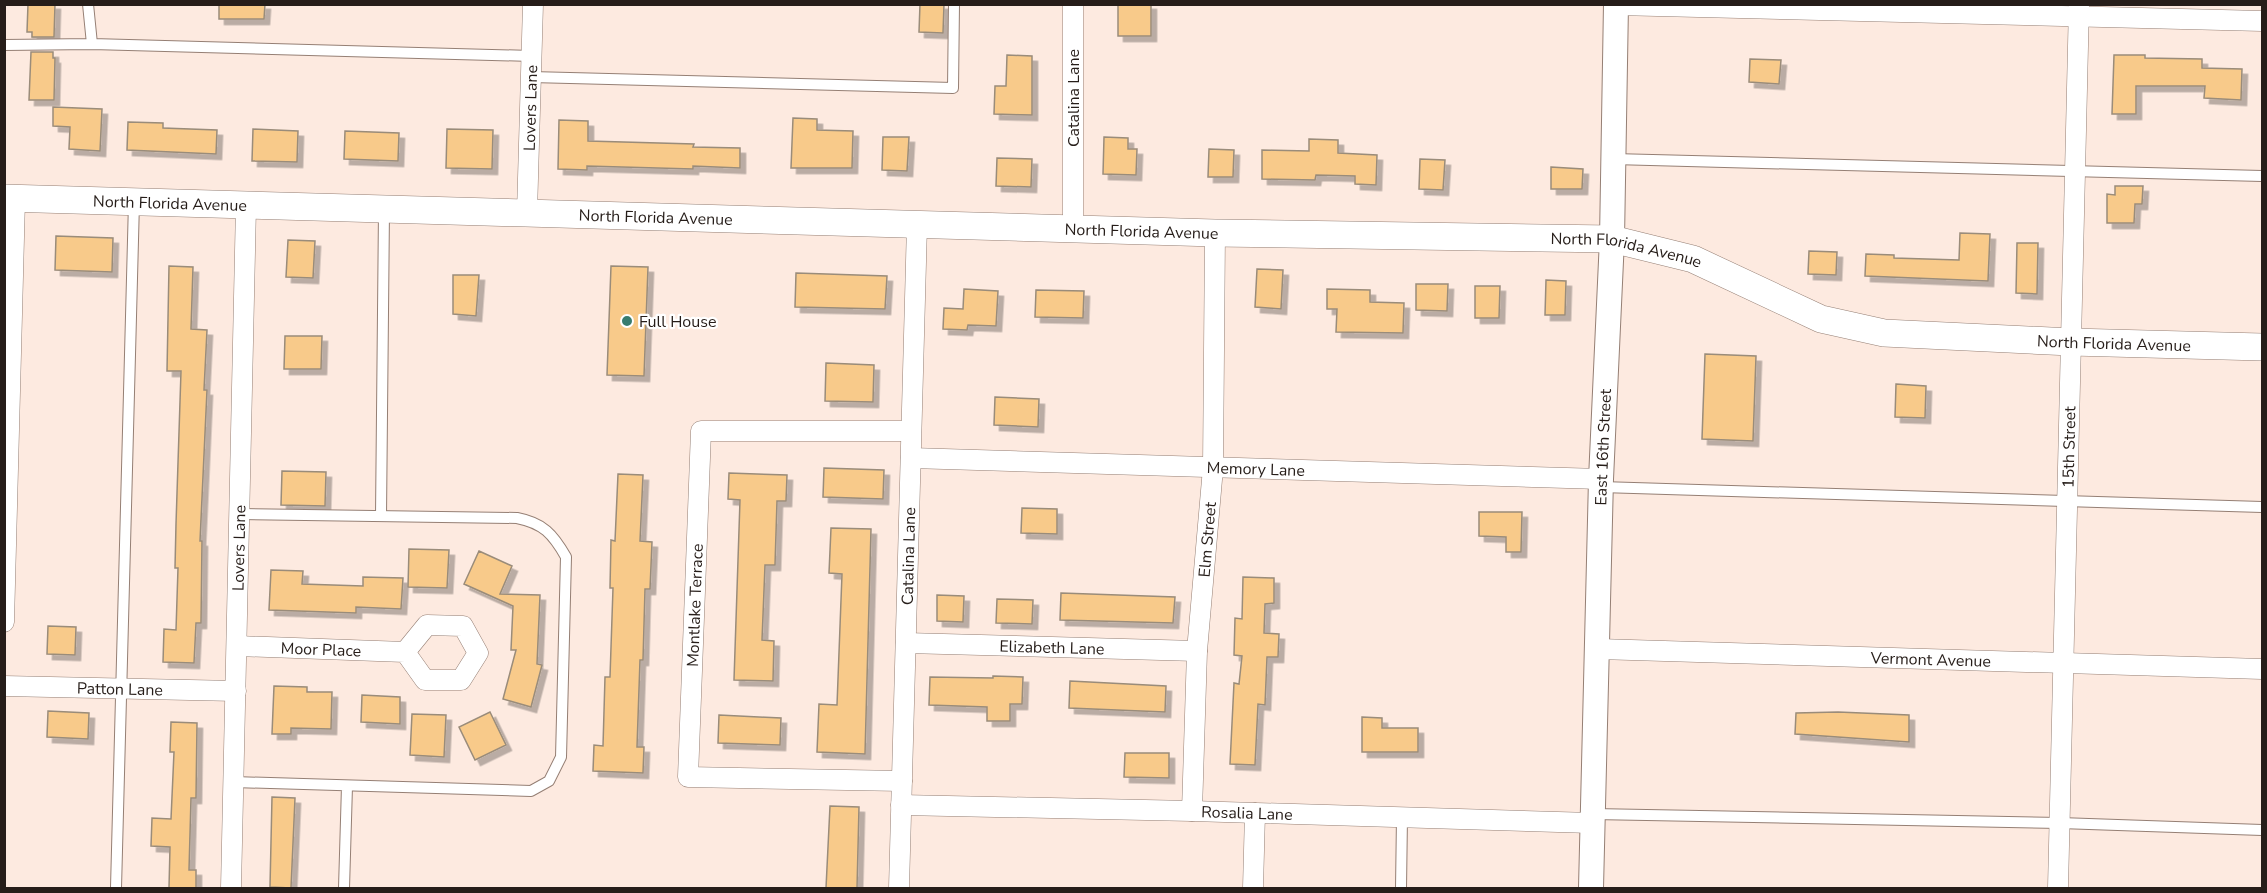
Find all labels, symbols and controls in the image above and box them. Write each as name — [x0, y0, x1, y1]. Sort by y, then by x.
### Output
street label: Catalina Lane — [1063, 49, 1085, 147]
street label: Lovers Lane — [519, 65, 543, 152]
street label: North Florida Avenue — [93, 191, 247, 217]
street label: North Florida Avenue — [578, 205, 733, 231]
street label: North Florida Avenue — [1064, 219, 1219, 245]
street label: North Florida Avenue — [1550, 228, 1705, 274]
place label: Full House — [639, 311, 716, 333]
marker: Full House — [620, 314, 634, 328]
street label: North Florida Avenue — [2036, 330, 2191, 357]
street label: East 16th Street — [1590, 388, 1617, 506]
street label: 15th Street — [2058, 406, 2081, 488]
street label: Memory Lane — [1206, 457, 1305, 482]
street label: Elm Street — [1193, 501, 1222, 578]
street label: Lovers Lane — [228, 505, 251, 591]
street label: Catalina Lane — [897, 507, 921, 605]
street label: Montlake Terrace — [682, 543, 709, 667]
street label: Elizabeth Lane — [999, 636, 1105, 660]
street label: Moor Place — [280, 638, 362, 662]
street label: Vermont Avenue — [1869, 647, 1991, 673]
street label: Patton Lane — [77, 678, 163, 701]
street label: Rosalia Lane — [1201, 801, 1293, 826]

